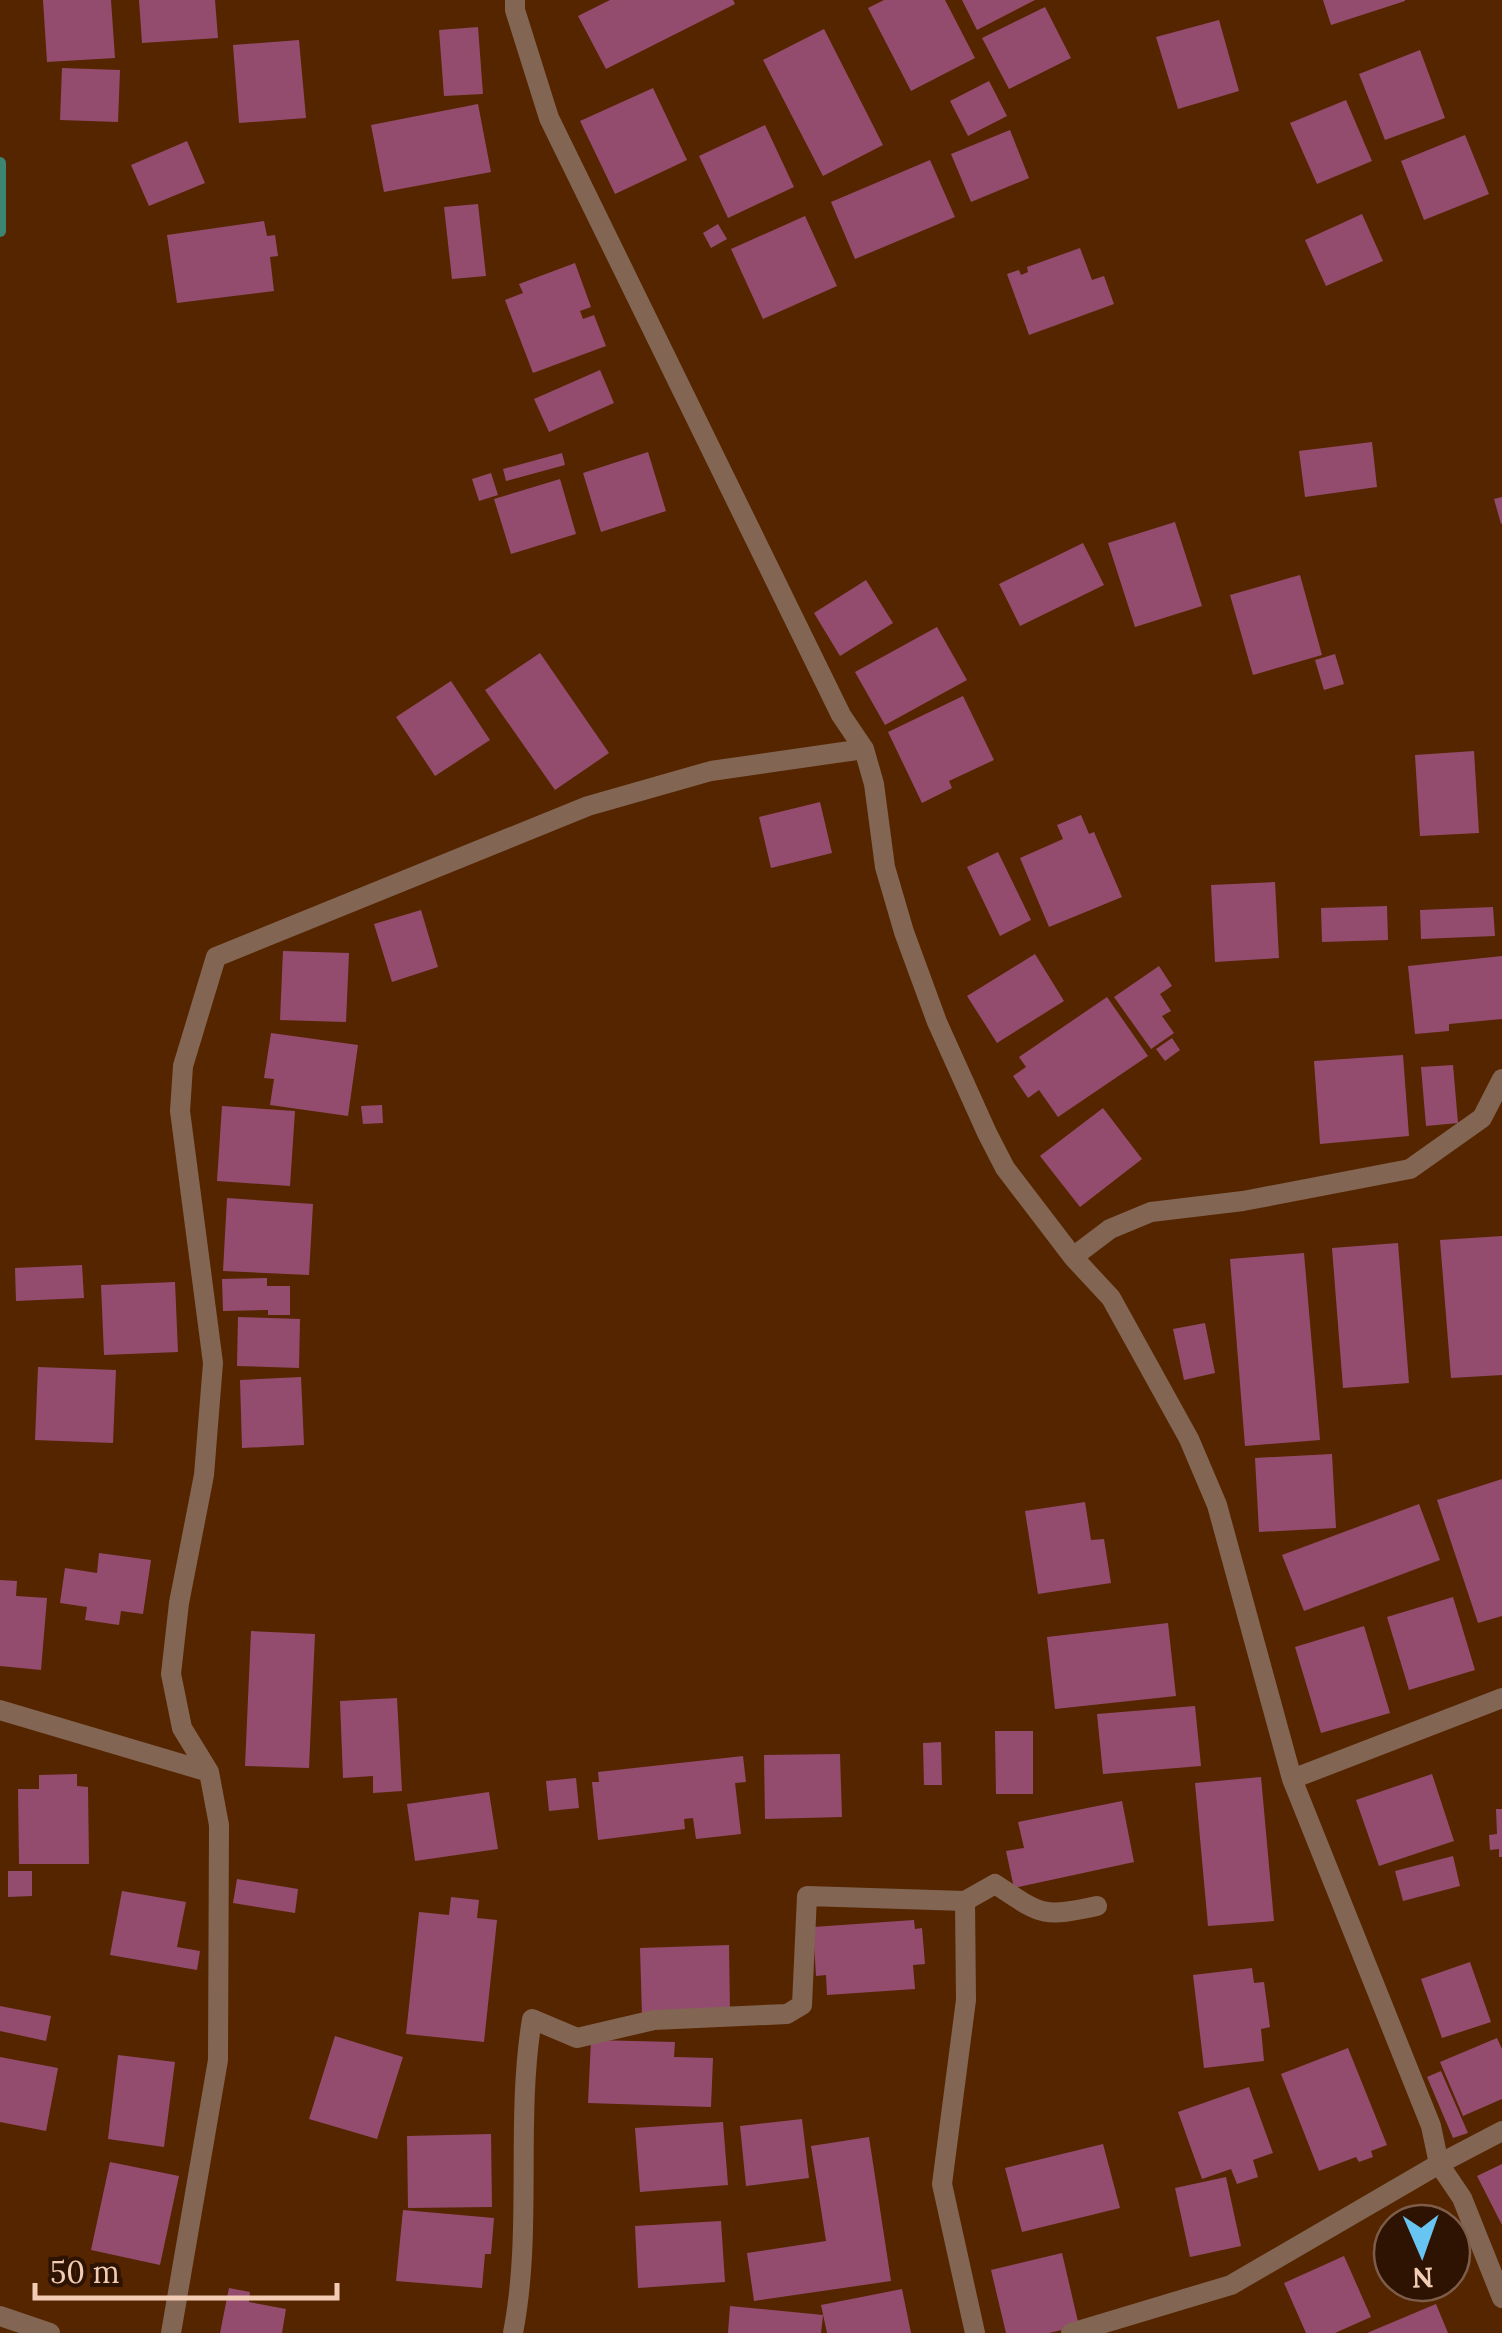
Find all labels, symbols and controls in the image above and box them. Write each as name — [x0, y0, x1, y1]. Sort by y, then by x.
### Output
north arrow — [1372, 2203, 1472, 2303]
scale bar — [35, 2238, 338, 2300]
text: 50 m — [50, 2253, 120, 2291]
text: N — [1411, 2260, 1434, 2296]

